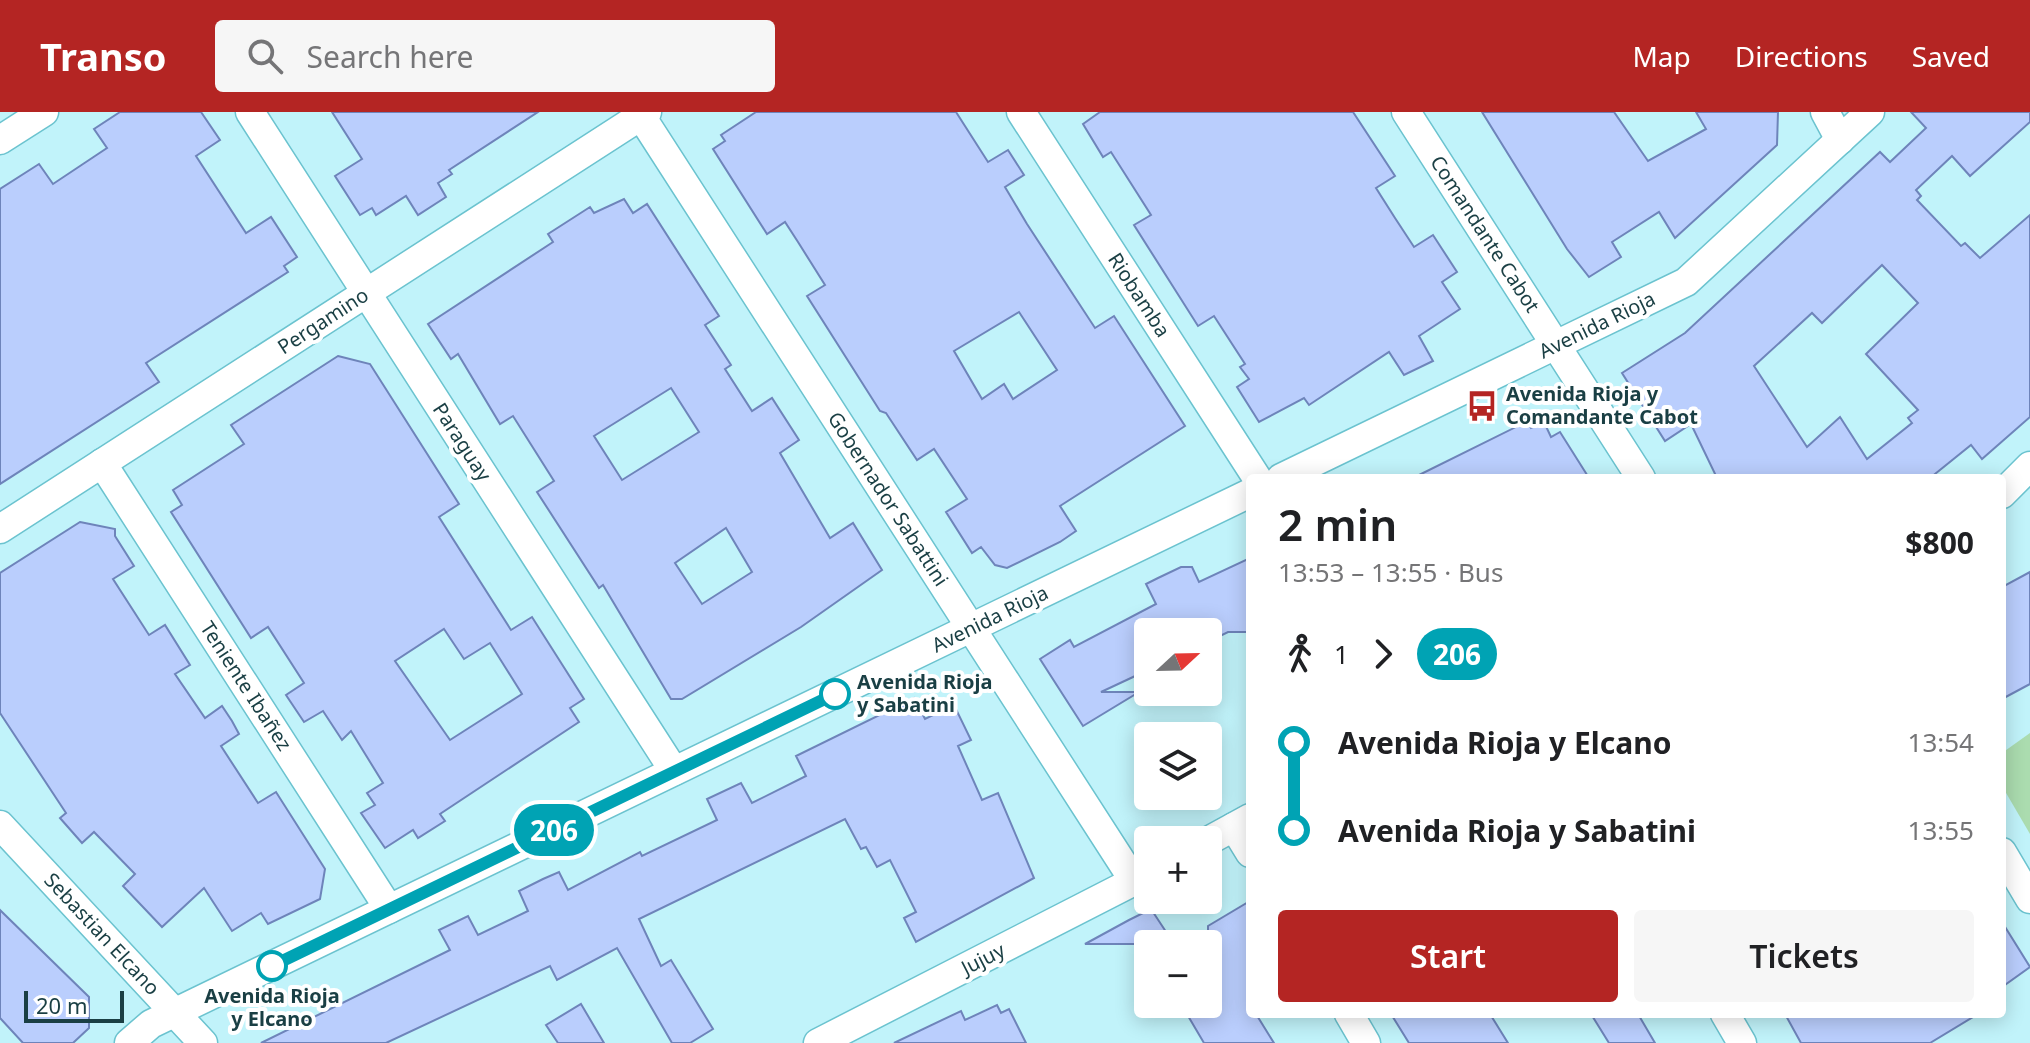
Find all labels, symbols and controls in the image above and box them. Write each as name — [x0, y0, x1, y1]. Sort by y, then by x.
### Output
search box — [215, 20, 775, 92]
text: Transo — [40, 30, 167, 82]
icon: search — [243, 34, 287, 78]
text: Search here — [307, 36, 473, 77]
text: Map — [1632, 37, 1691, 75]
text: Directions — [1735, 37, 1868, 75]
text: Saved — [1912, 37, 1990, 75]
street label: Comandante Cabot — [1425, 150, 1546, 317]
street label: Riobamba — [1102, 247, 1177, 342]
street label: Pergamino — [272, 281, 373, 360]
street label: Avenida Rioja — [1534, 285, 1660, 364]
place label: Avenida Rioja y Comandante Cabot — [1506, 380, 1698, 430]
bus stop icon: Avenida Rioja y Comandante Cabot — [1465, 389, 1499, 423]
street label: Paraguay — [427, 397, 498, 487]
street label: Gobernador Sabattini — [822, 406, 955, 591]
text: 2 min — [1278, 494, 1397, 554]
text: $800 — [1905, 522, 1974, 563]
text: 13:53 – 13:55 · Bus — [1278, 554, 1503, 590]
street label: Avenida Rioja — [927, 579, 1053, 658]
street label: Teniente Ibañez — [195, 616, 298, 756]
north arrow — [1134, 618, 1222, 706]
map controls — [1134, 618, 1222, 1018]
icon: walk — [1278, 632, 1322, 676]
icon: forward — [1361, 632, 1405, 676]
text: 206 — [1433, 635, 1481, 673]
text: 1 — [1334, 636, 1349, 672]
place label: Avenida Rioja y Sabatini — [857, 668, 993, 718]
marker: Avenida Rioja y Sabatini — [820, 679, 850, 709]
button: layers — [1134, 722, 1222, 810]
text: Avenida Rioja y Elcano — [1338, 722, 1671, 763]
text: 13:54 — [1908, 724, 1974, 760]
line badge: 206 — [508, 804, 600, 856]
text: Avenida Rioja y Sabatini — [1338, 810, 1696, 851]
text: 206 — [530, 811, 578, 849]
text: 13:55 — [1908, 812, 1974, 848]
button: + — [1134, 826, 1222, 914]
street label: Sebastian Elcano — [39, 867, 166, 1001]
button: Start — [1278, 910, 1618, 1002]
button: Tickets — [1634, 910, 1974, 1002]
button: − — [1134, 930, 1222, 1018]
street label: Jujuy — [955, 936, 1010, 982]
marker: Avenida Rioja y Elcano — [257, 951, 287, 981]
place label: Avenida Rioja y Elcano — [204, 982, 340, 1032]
scale bar — [24, 987, 124, 1023]
text: 20 m — [36, 990, 87, 1020]

